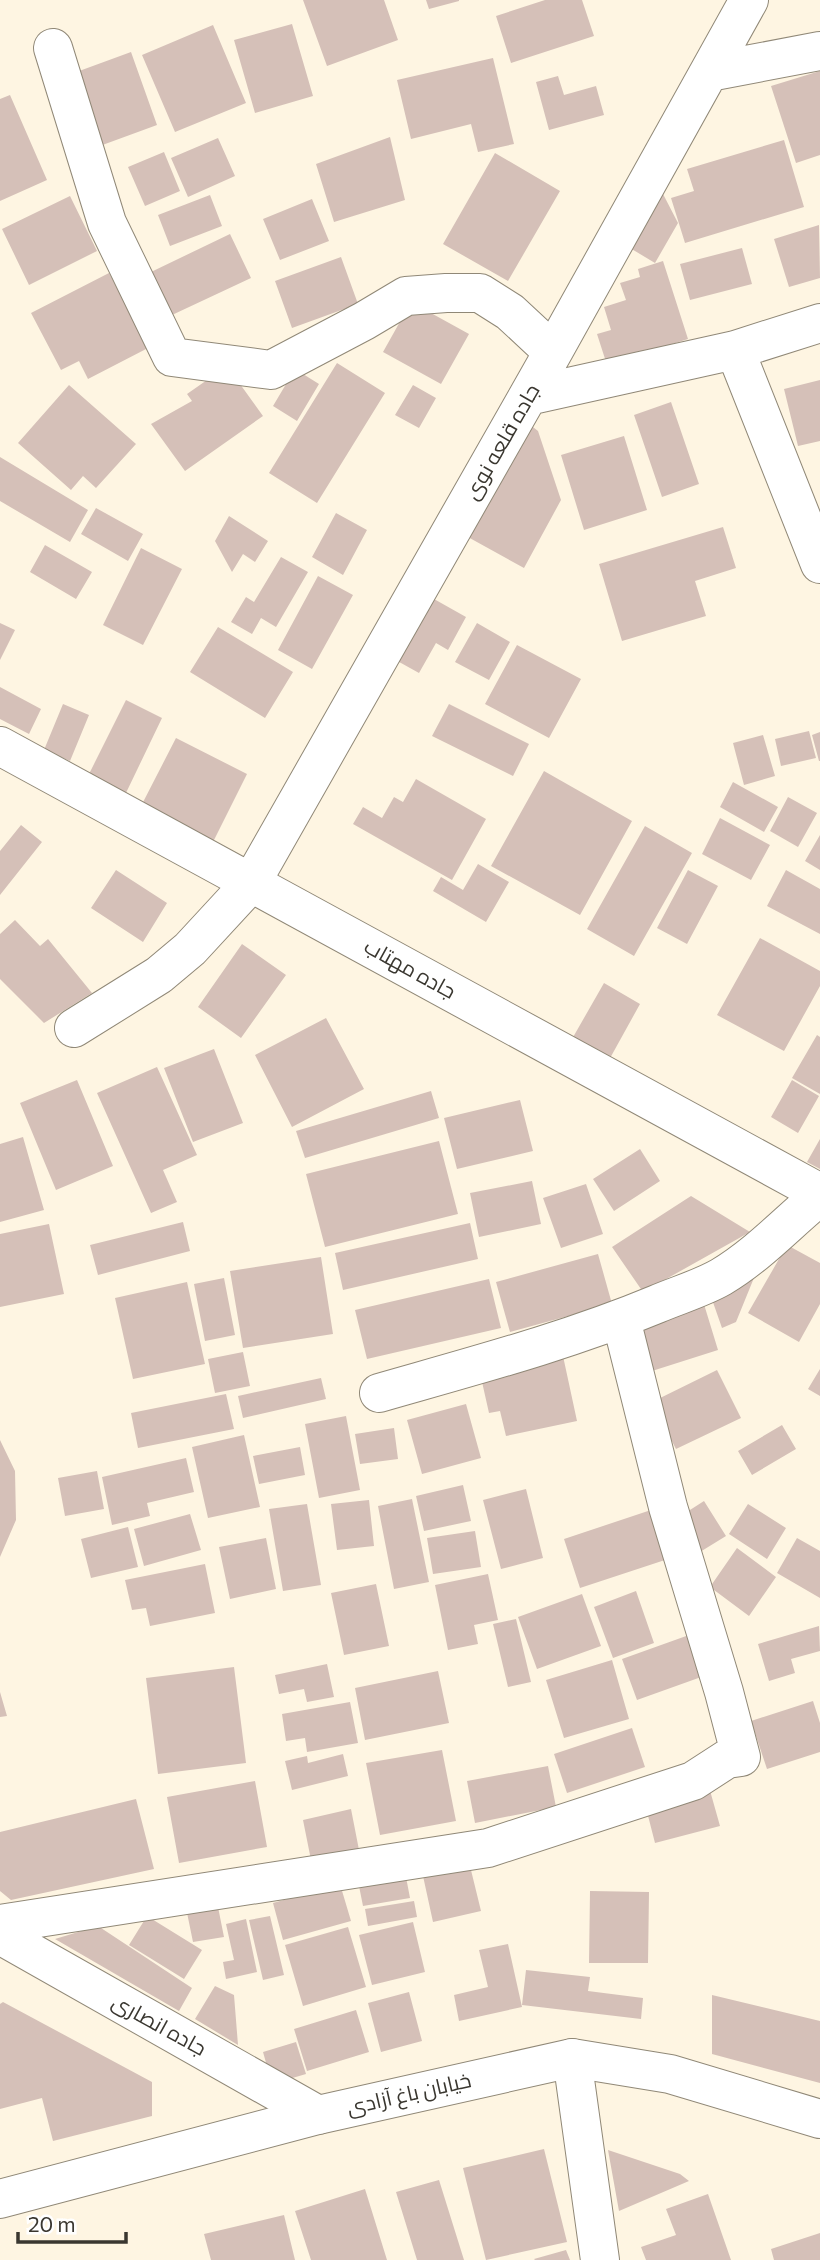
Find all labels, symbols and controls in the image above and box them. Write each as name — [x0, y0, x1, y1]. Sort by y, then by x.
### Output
street label: جاده قلعه نوی — [457, 379, 546, 505]
street label: جاده مهتاب — [360, 932, 461, 1005]
street label: جاده انصاری — [107, 1988, 211, 2062]
street label: خیابان باغ آزادی — [344, 2066, 474, 2122]
scale bar — [18, 2200, 126, 2244]
text: 20 m — [28, 2211, 76, 2236]

